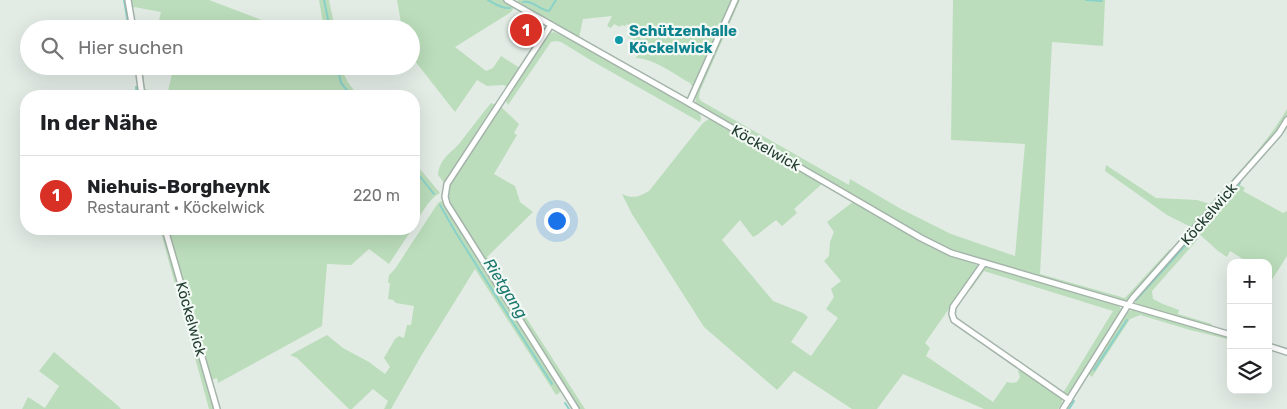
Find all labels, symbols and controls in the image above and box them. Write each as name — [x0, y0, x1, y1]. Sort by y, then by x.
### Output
pin: 1 — [510, 11, 542, 49]
search box — [20, 20, 420, 75]
place label: Schützenhalle Köckelwick — [629, 22, 737, 57]
icon: search — [38, 34, 66, 62]
marker: Schützenhalle Köckelwick — [613, 34, 625, 46]
text: Hier suchen — [78, 36, 184, 59]
text: In der Nähe — [40, 110, 158, 135]
street label: Köckelwick — [728, 121, 804, 175]
text: Niehuis-Borgheynk — [87, 175, 270, 198]
street label: Köckelwick — [1177, 179, 1241, 249]
text: 1 — [52, 186, 60, 205]
text: 220 m — [353, 186, 400, 205]
text: Restaurant · Köckelwick — [87, 198, 265, 217]
your location — [544, 208, 570, 234]
water label: Rietgang — [480, 255, 532, 322]
map controls — [1227, 259, 1272, 394]
button: + — [1227, 259, 1272, 304]
street label: Köckelwick — [172, 280, 210, 359]
button: − — [1227, 304, 1272, 349]
button: layers — [1227, 349, 1272, 394]

